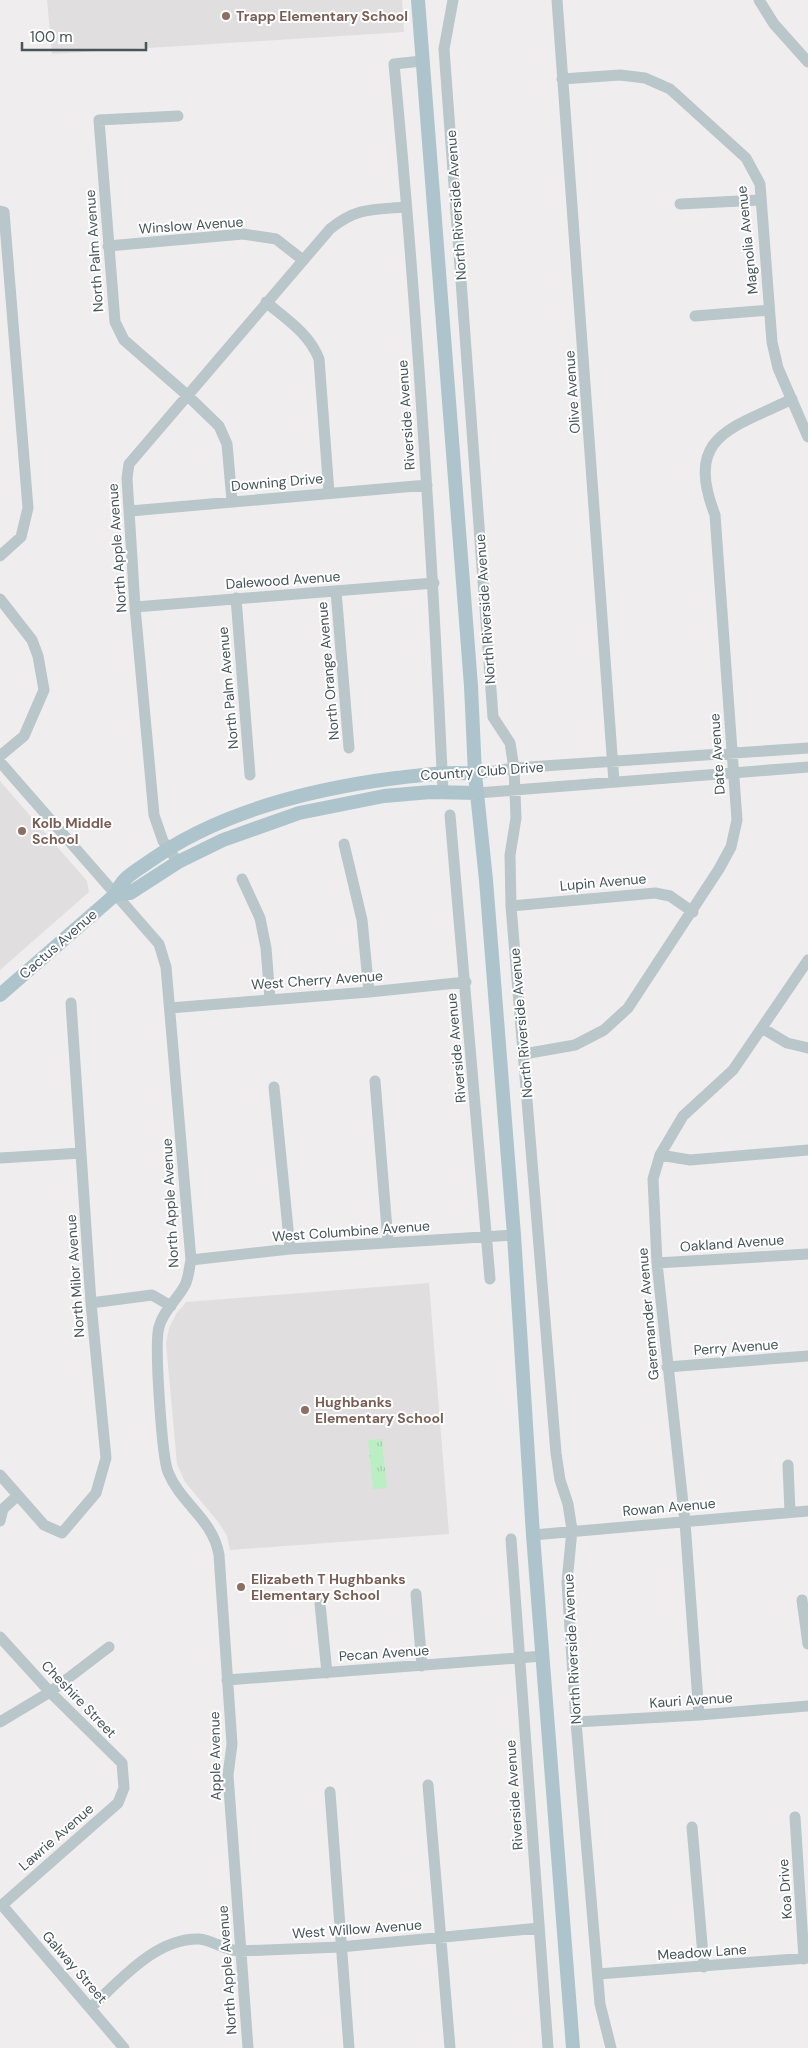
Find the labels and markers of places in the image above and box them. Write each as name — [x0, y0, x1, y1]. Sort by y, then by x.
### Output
place label: Trapp Elementary School — [236, 7, 408, 25]
marker: Trapp Elementary School — [220, 10, 232, 22]
place label: Kolb Middle School — [32, 814, 112, 848]
marker: Kolb Middle School — [16, 825, 28, 837]
place label: Hughbanks Elementary School — [315, 1393, 444, 1427]
marker: Hughbanks Elementary School — [299, 1404, 311, 1416]
place label: Elizabeth T Hughbanks Elementary School — [251, 1570, 406, 1604]
marker: Elizabeth T Hughbanks Elementary School — [235, 1581, 247, 1593]

